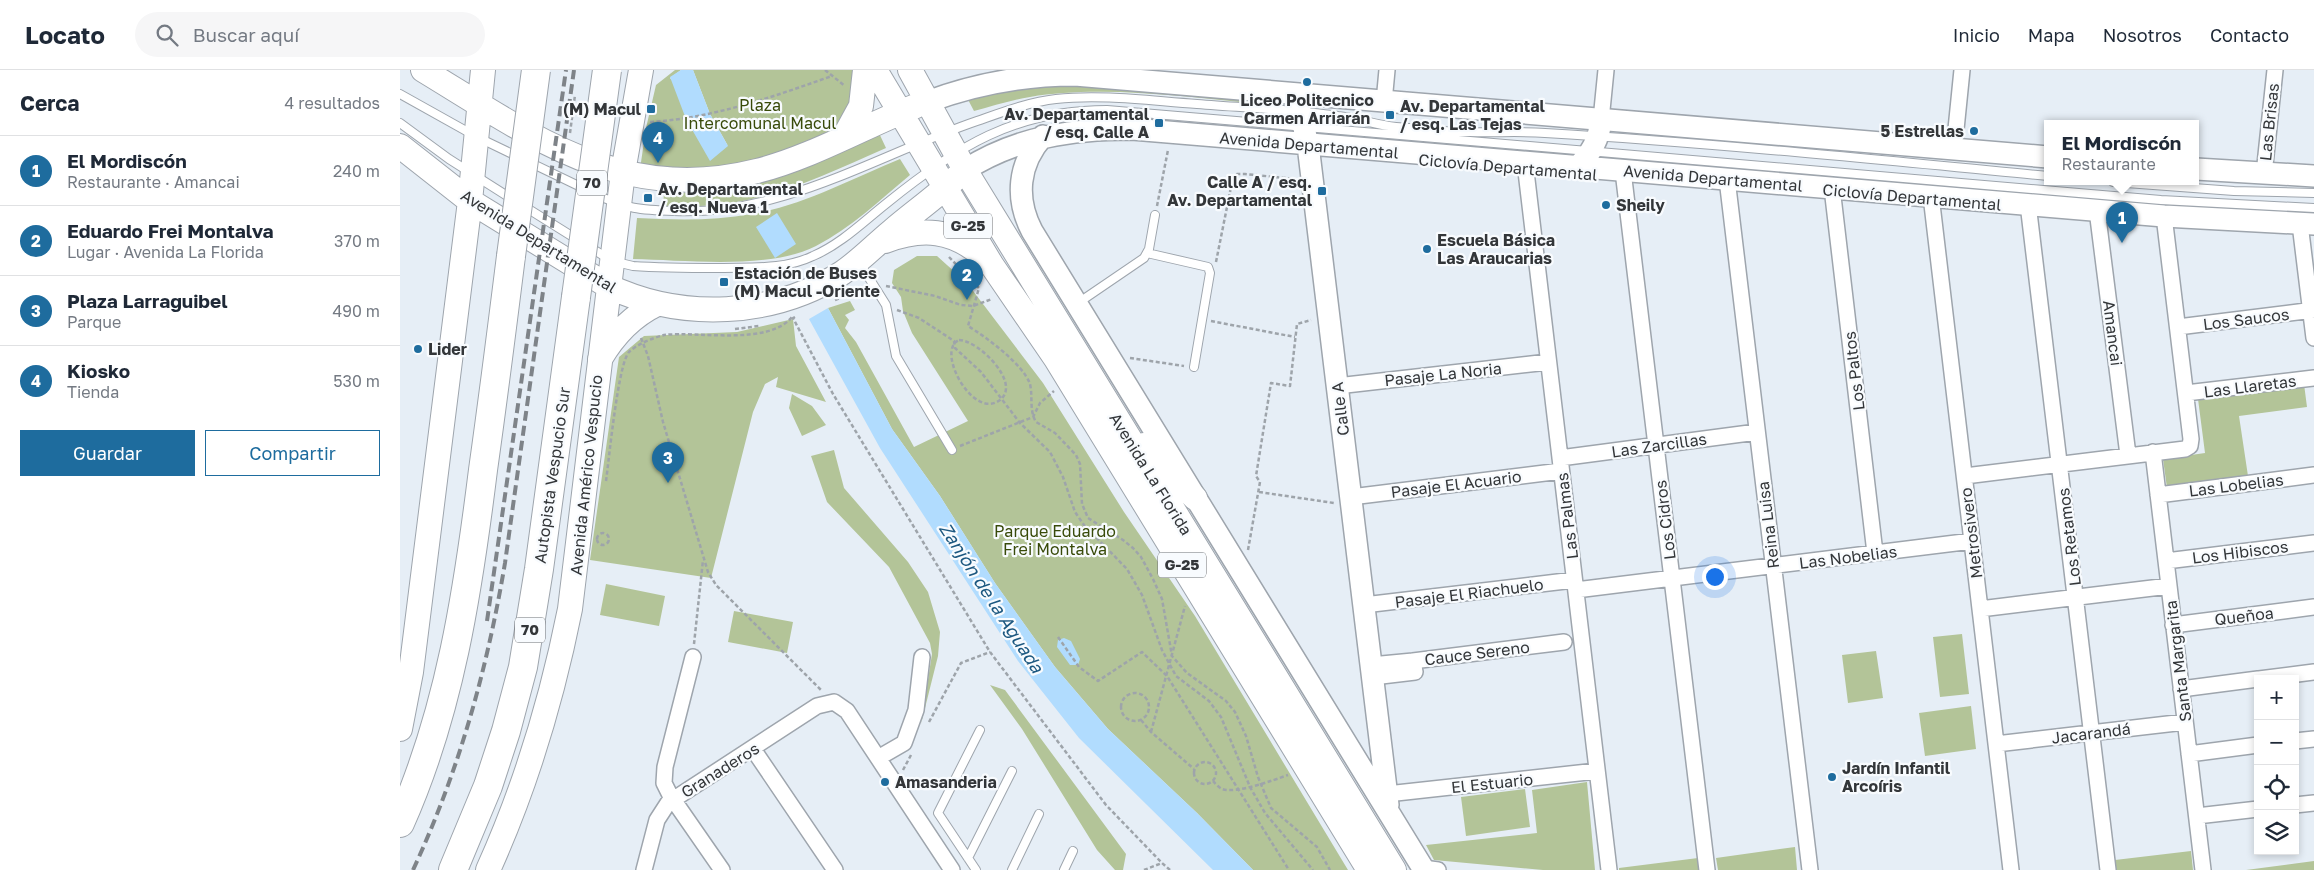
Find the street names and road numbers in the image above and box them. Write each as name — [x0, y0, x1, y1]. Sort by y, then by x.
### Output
street label: Las Brisas — [2255, 82, 2283, 162]
street label: Avenida Departamental — [1219, 127, 1399, 163]
street label: Ciclovía Departamental — [1418, 149, 1598, 185]
street label: Avenida Departamental — [1623, 160, 1803, 196]
road number: 70 — [577, 170, 607, 196]
street label: Ciclovía Departamental — [1822, 179, 2002, 215]
street label: Avenida Departamental — [457, 185, 621, 297]
road number: G-25 — [944, 214, 992, 238]
street label: Amancai — [2099, 299, 2127, 367]
street label: Los Saucos — [2202, 304, 2290, 334]
street label: Los Paltos — [1839, 330, 1869, 412]
street label: Pasaje La Noria — [1383, 358, 1503, 390]
street label: Las Llaretas — [2203, 370, 2297, 402]
street label: Avenida Américo Vespucio — [566, 374, 606, 576]
street label: Calle A — [1327, 381, 1353, 437]
street label: Autopista Vespucio Sur — [530, 386, 574, 564]
street label: Avenida La Florida — [1105, 409, 1197, 539]
street label: Las Zarcillas — [1610, 428, 1708, 462]
street label: Pasaje El Acuario — [1390, 466, 1522, 502]
street label: Las Lobelias — [2187, 469, 2285, 501]
street label: Las Palmas — [1552, 472, 1582, 560]
street label: Los Cidros — [1650, 479, 1680, 561]
street label: Reina Luisa — [1753, 480, 1783, 570]
street label: Metrosivero — [1955, 486, 1987, 580]
street label: Los Retamos — [2053, 487, 2085, 587]
street label: Los Hibiscos — [2191, 536, 2289, 568]
street label: Las Nobelias — [1798, 541, 1898, 573]
road number: G-25 — [1158, 552, 1206, 578]
street label: Pasaje El Riachuelo — [1394, 574, 1544, 612]
street label: Santa Margarita — [2161, 599, 2195, 723]
street label: Queñoa — [2213, 602, 2275, 630]
road number: 70 — [515, 618, 545, 642]
street label: Cauce Sereno — [1423, 637, 1531, 669]
street label: Jacarandá — [2050, 718, 2132, 748]
street label: Granaderos — [677, 738, 763, 802]
street label: El Estuario — [1450, 769, 1534, 797]

